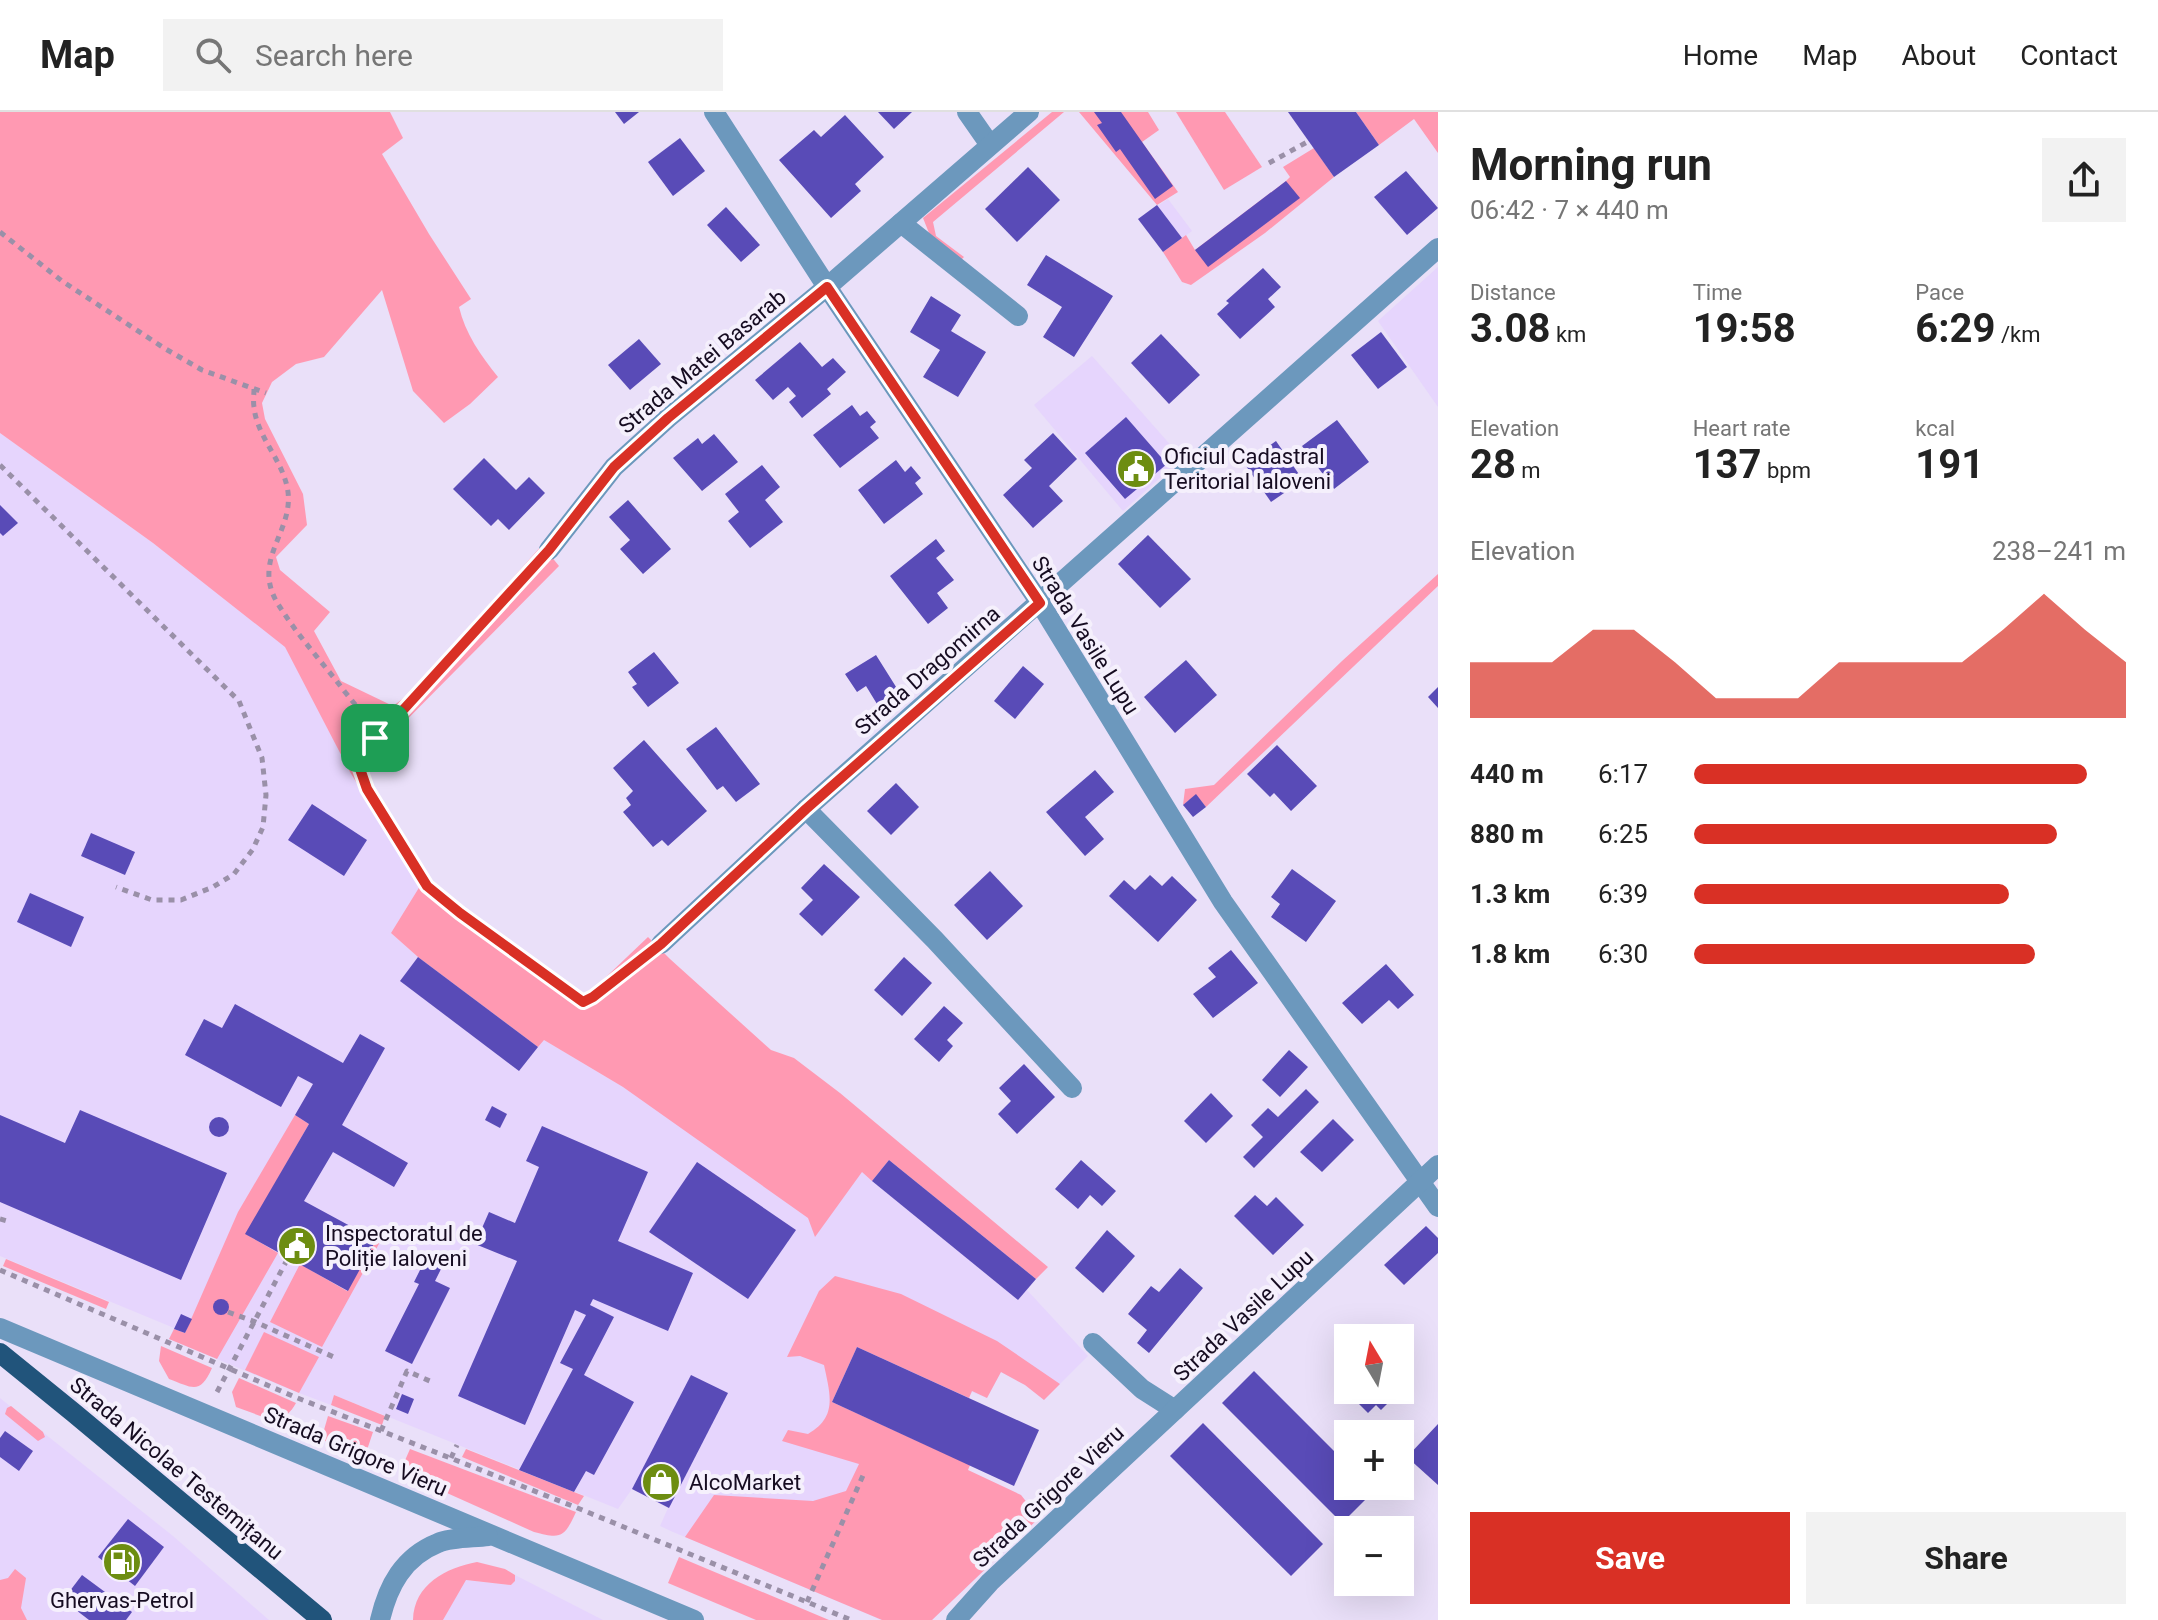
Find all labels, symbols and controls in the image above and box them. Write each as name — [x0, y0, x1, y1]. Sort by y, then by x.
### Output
search box — [163, 19, 723, 91]
text: Map — [40, 33, 115, 77]
icon: search — [191, 33, 235, 77]
text: Search here — [255, 38, 413, 73]
text: Home — [1683, 39, 1758, 72]
text: Map — [1802, 39, 1858, 72]
text: About — [1902, 39, 1976, 72]
text: Contact — [2020, 39, 2118, 72]
button: share — [2042, 138, 2126, 222]
text: Morning run — [1470, 139, 1712, 191]
text: 06:42 · 7 × 440 m — [1470, 195, 1669, 225]
text: Distance — [1470, 280, 1556, 305]
text: Time — [1693, 280, 1742, 305]
text: Pace — [1915, 280, 1964, 305]
street label: Strada Matei Basarab — [614, 284, 791, 439]
text: 3.08 — [1470, 305, 1550, 352]
text: 19:58 — [1693, 305, 1796, 352]
text: 6:29 — [1915, 305, 1995, 352]
text: km — [1550, 322, 1586, 347]
text: /km — [1995, 322, 2040, 347]
text: Elevation — [1470, 416, 1559, 441]
text: Heart rate — [1693, 416, 1791, 441]
text: kcal — [1915, 416, 1955, 441]
text: 28 — [1470, 441, 1516, 488]
text: 137 — [1693, 441, 1762, 488]
text: 191 — [1915, 441, 1984, 488]
place label: Oficiul Cadastral Teritorial Ialoveni — [1164, 444, 1331, 494]
public building icon: Oficiul Cadastral Teritorial Ialoveni — [1115, 448, 1157, 490]
text: m — [1516, 458, 1541, 483]
text: bpm — [1762, 458, 1811, 483]
text: Elevation — [1470, 536, 1575, 566]
text: 238–241 m — [1992, 536, 2126, 566]
street label: Strada Vasile Lupu — [1027, 552, 1144, 719]
street label: Strada Dragomirna — [850, 601, 1005, 740]
pin — [341, 704, 409, 772]
icon: arrive — [353, 716, 397, 760]
text: 440 m — [1470, 759, 1544, 789]
text: 6:17 — [1598, 759, 1648, 789]
text: 880 m — [1470, 819, 1544, 849]
text: 6:25 — [1598, 819, 1648, 849]
text: 1.3 km — [1470, 879, 1550, 909]
text: 6:39 — [1598, 879, 1648, 909]
text: 1.8 km — [1470, 939, 1550, 969]
text: 6:30 — [1598, 939, 1648, 969]
place label: Inspectoratul de Poliție Ialoveni — [325, 1221, 483, 1272]
public building icon: Inspectoratul de Poliție Ialoveni — [276, 1225, 318, 1267]
street label: Strada Vasile Lupu — [1168, 1244, 1318, 1386]
north arrow — [1334, 1324, 1414, 1404]
map controls — [1334, 1324, 1414, 1596]
street label: Strada Nicolae Testemițanu — [64, 1372, 288, 1566]
street label: Strada Grigore Vieru — [260, 1402, 451, 1501]
street label: Strada Grigore Vieru — [968, 1420, 1129, 1573]
button: + — [1334, 1420, 1414, 1500]
shop icon: AlcoMarket — [640, 1461, 682, 1503]
place label: AlcoMarket — [689, 1470, 801, 1495]
button: Save — [1470, 1512, 1790, 1604]
button: Share — [1806, 1512, 2126, 1604]
button: − — [1334, 1516, 1414, 1596]
fuel station icon: Ghervas-Petrol — [101, 1541, 143, 1583]
place label: Ghervas-Petrol — [50, 1588, 194, 1613]

